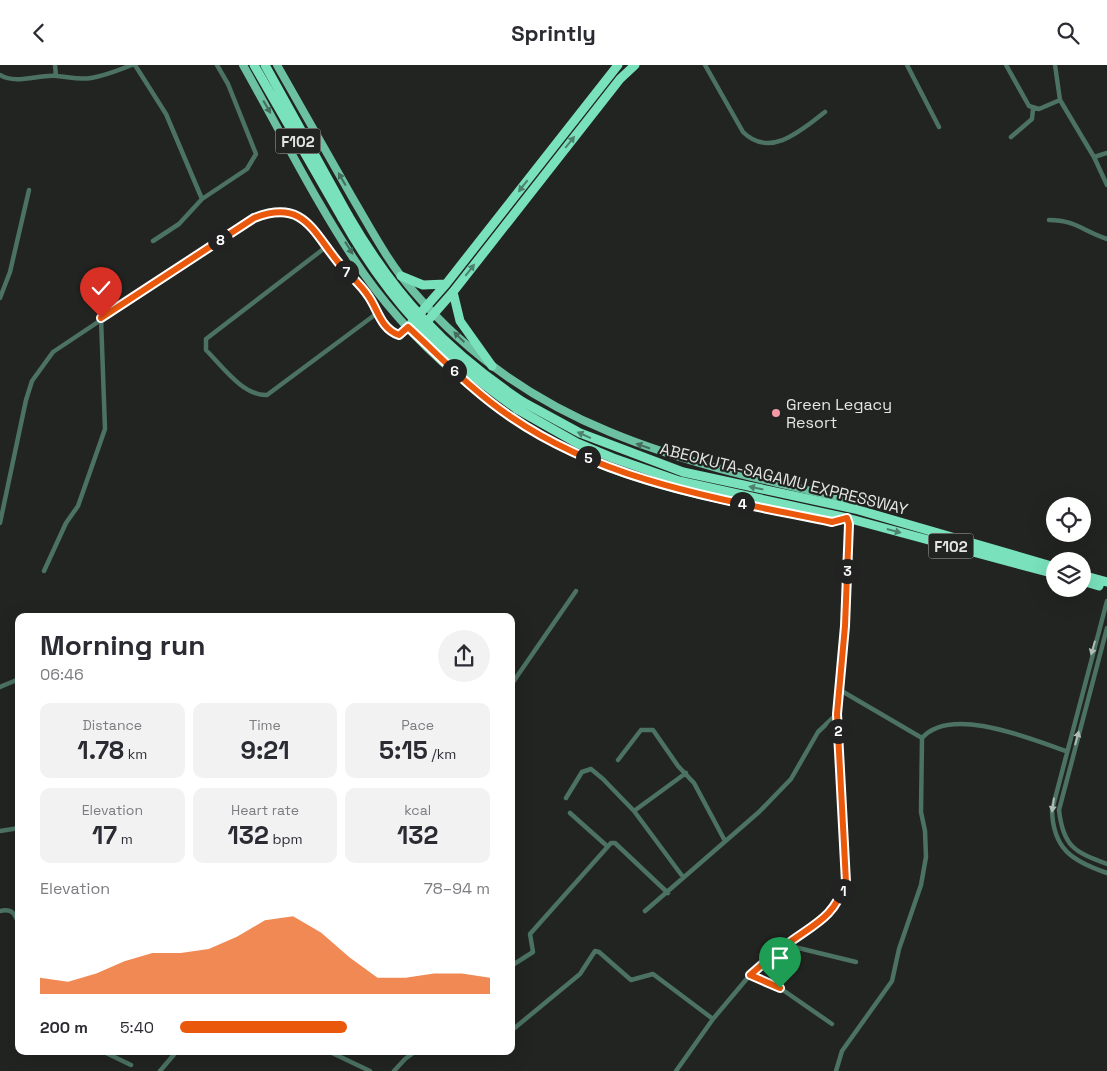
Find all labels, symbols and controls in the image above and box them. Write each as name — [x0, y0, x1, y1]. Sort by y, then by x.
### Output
icon: back — [25, 19, 53, 47]
text: Sprintly — [511, 19, 596, 47]
icon: search — [1054, 19, 1082, 47]
one-way arrow — [263, 101, 272, 114]
road number: F102 — [276, 129, 320, 153]
one-way arrow — [565, 136, 576, 149]
one-way arrow — [338, 171, 346, 186]
one-way arrow — [517, 179, 528, 192]
pin: 8 — [208, 227, 232, 253]
text: 8 — [216, 231, 225, 249]
one-way arrow — [344, 242, 353, 255]
pin: 7 — [334, 259, 358, 285]
text: 7 — [343, 263, 350, 281]
one-way arrow — [464, 264, 475, 277]
pin — [80, 267, 122, 318]
icon: check — [87, 274, 115, 302]
one-way arrow — [453, 331, 465, 343]
pin: 6 — [442, 359, 466, 383]
text: 6 — [450, 362, 459, 380]
place label: Green Legacy Resort — [786, 394, 892, 433]
marker: Green Legacy Resort — [770, 407, 782, 419]
one-way arrow — [577, 431, 592, 440]
street label: ABEOKUTA-SAGAMU EXPRESSWAY — [658, 438, 910, 520]
one-way arrow — [635, 442, 650, 450]
pin: 5 — [576, 445, 600, 471]
text: 5 — [584, 449, 593, 467]
one-way arrow — [749, 484, 764, 492]
pin: 4 — [730, 491, 754, 517]
text: 4 — [738, 495, 747, 513]
map controls — [1046, 497, 1091, 597]
button: locate — [1046, 497, 1091, 542]
one-way arrow — [886, 527, 901, 535]
road number: F102 — [928, 533, 974, 559]
button: layers — [1046, 552, 1091, 597]
pin: 3 — [834, 559, 860, 583]
text: 3 — [843, 562, 852, 580]
text: Morning run — [40, 627, 205, 663]
button: share — [438, 630, 490, 682]
one-way arrow — [1089, 640, 1097, 655]
text: 06:46 — [40, 664, 84, 685]
text: Distance — [83, 716, 142, 734]
text: Time — [249, 716, 281, 734]
text: Pace — [401, 716, 434, 734]
pin: 2 — [826, 719, 850, 743]
text: 2 — [834, 722, 843, 740]
one-way arrow — [1073, 731, 1081, 746]
text: 1.78 — [77, 734, 124, 766]
text: 9:21 — [240, 734, 290, 766]
text: 5:15 — [379, 734, 428, 766]
text: km — [124, 745, 147, 763]
text: /km — [428, 745, 456, 763]
one-way arrow — [1049, 798, 1057, 814]
text: Elevation — [82, 801, 143, 819]
text: Heart rate — [231, 801, 299, 819]
text: kcal — [404, 801, 431, 819]
text: 17 — [92, 819, 117, 851]
text: 132 — [227, 819, 269, 851]
text: 132 — [397, 819, 438, 851]
text: m — [117, 830, 133, 848]
text: bpm — [269, 830, 303, 848]
text: Elevation — [40, 878, 110, 899]
text: 78–94 m — [424, 878, 490, 899]
pin: 1 — [830, 879, 856, 903]
text: 1 — [840, 882, 847, 900]
pin — [759, 937, 801, 988]
icon: arrive — [766, 944, 794, 972]
text: 200 m — [40, 1017, 88, 1038]
text: 5:40 — [120, 1017, 154, 1038]

